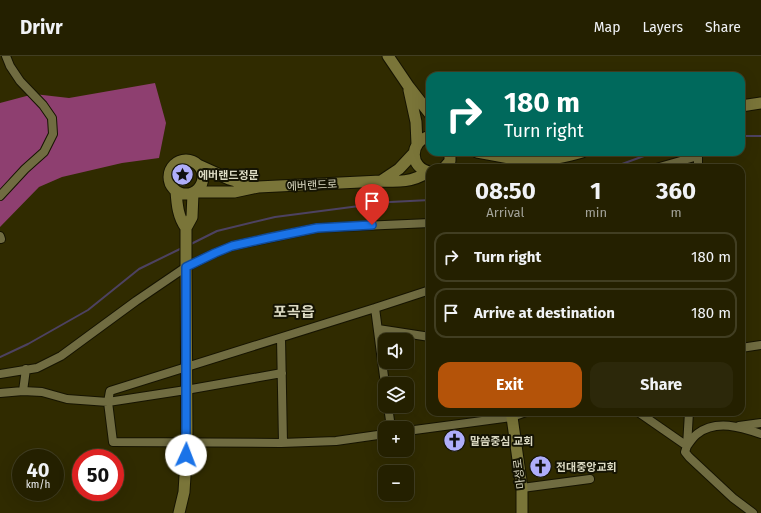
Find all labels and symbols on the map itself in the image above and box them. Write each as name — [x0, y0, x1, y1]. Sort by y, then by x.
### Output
place icon: 에버랜드정문 — [169, 162, 195, 188]
place label: 에버랜드정문 — [198, 169, 259, 182]
street label: 에버랜드로 — [286, 178, 338, 193]
pin — [355, 184, 389, 225]
district label: 포곡읍 — [273, 303, 315, 321]
church icon: 말씀중심 교회 — [442, 428, 468, 454]
position arrow — [165, 434, 207, 476]
place label: 말씀중심 교회 — [470, 435, 533, 448]
speed limit sign: 50 — [72, 449, 124, 501]
church icon: 전대중앙교회 — [527, 454, 553, 480]
street label: 마성로 — [511, 458, 528, 490]
place label: 전대중앙교회 — [556, 461, 617, 474]

